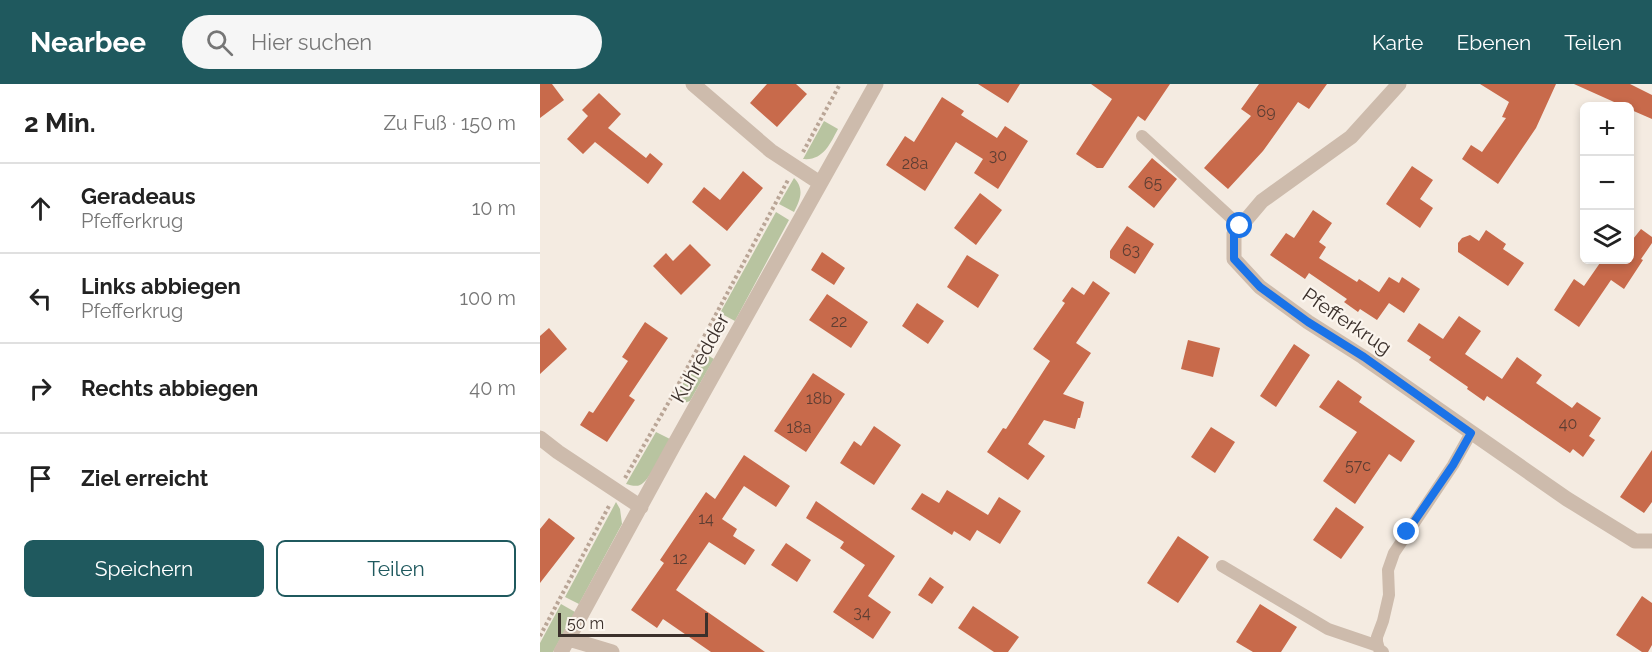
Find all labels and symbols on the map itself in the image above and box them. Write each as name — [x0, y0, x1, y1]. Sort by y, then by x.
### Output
house number: 69 — [1256, 102, 1276, 121]
house number: 30 — [989, 146, 1007, 165]
house number: 28a — [902, 154, 928, 173]
house number: 65 — [1144, 174, 1162, 193]
route start — [1226, 212, 1252, 238]
house number: 63 — [1122, 241, 1140, 260]
street label: Pfefferkrug — [1298, 282, 1396, 360]
street label: Kuhredder — [666, 309, 734, 407]
house number: 22 — [831, 312, 847, 331]
house number: 18b — [806, 389, 832, 408]
house number: 40 — [1559, 414, 1577, 433]
house number: 18a — [786, 418, 812, 437]
house number: 57c — [1345, 456, 1371, 475]
house number: 14 — [698, 509, 714, 528]
route end — [1393, 518, 1419, 544]
house number: 12 — [672, 549, 688, 568]
house number: 34 — [853, 603, 871, 622]
scale bar — [558, 610, 708, 638]

